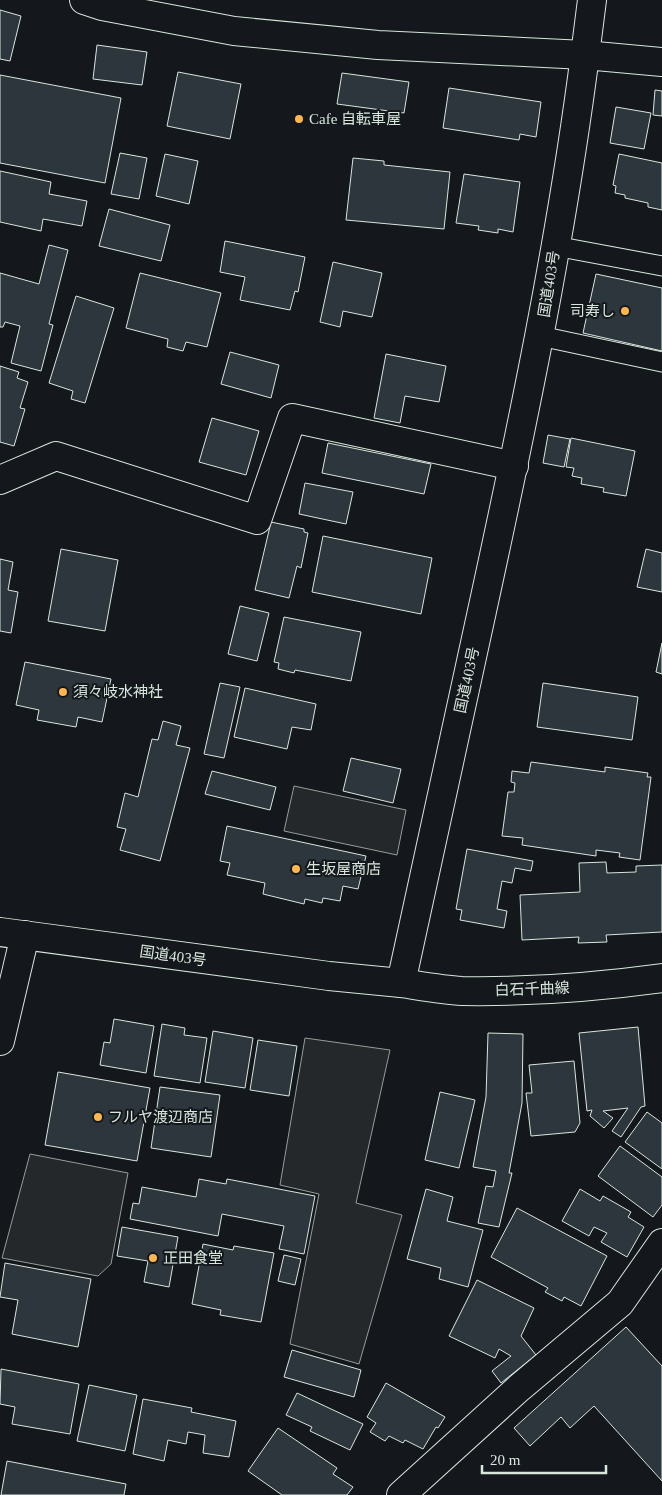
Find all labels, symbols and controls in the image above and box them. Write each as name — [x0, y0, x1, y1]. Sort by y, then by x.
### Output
place label: Cafe 自転車屋 — [309, 111, 401, 127]
marker: Cafe 自転車屋 — [293, 113, 305, 125]
street label: 国道403号 — [536, 249, 562, 319]
place label: 司寿し — [570, 303, 615, 319]
marker: 司寿し — [619, 305, 631, 317]
street label: 国道403号 — [452, 645, 482, 715]
place label: 須々岐水神社 — [73, 684, 163, 700]
marker: 須々岐水神社 — [57, 686, 69, 698]
place label: 生坂屋商店 — [306, 861, 381, 877]
marker: 生坂屋商店 — [290, 863, 302, 875]
street label: 国道403号 — [138, 943, 208, 969]
street label: 白石千曲線 — [494, 980, 570, 998]
place label: フルヤ渡辺商店 — [108, 1109, 213, 1125]
marker: フルヤ渡辺商店 — [92, 1111, 104, 1123]
place label: 正田食堂 — [163, 1250, 223, 1266]
marker: 正田食堂 — [147, 1252, 159, 1264]
scale bar — [482, 1442, 606, 1474]
text: 20 m — [490, 1452, 521, 1468]

